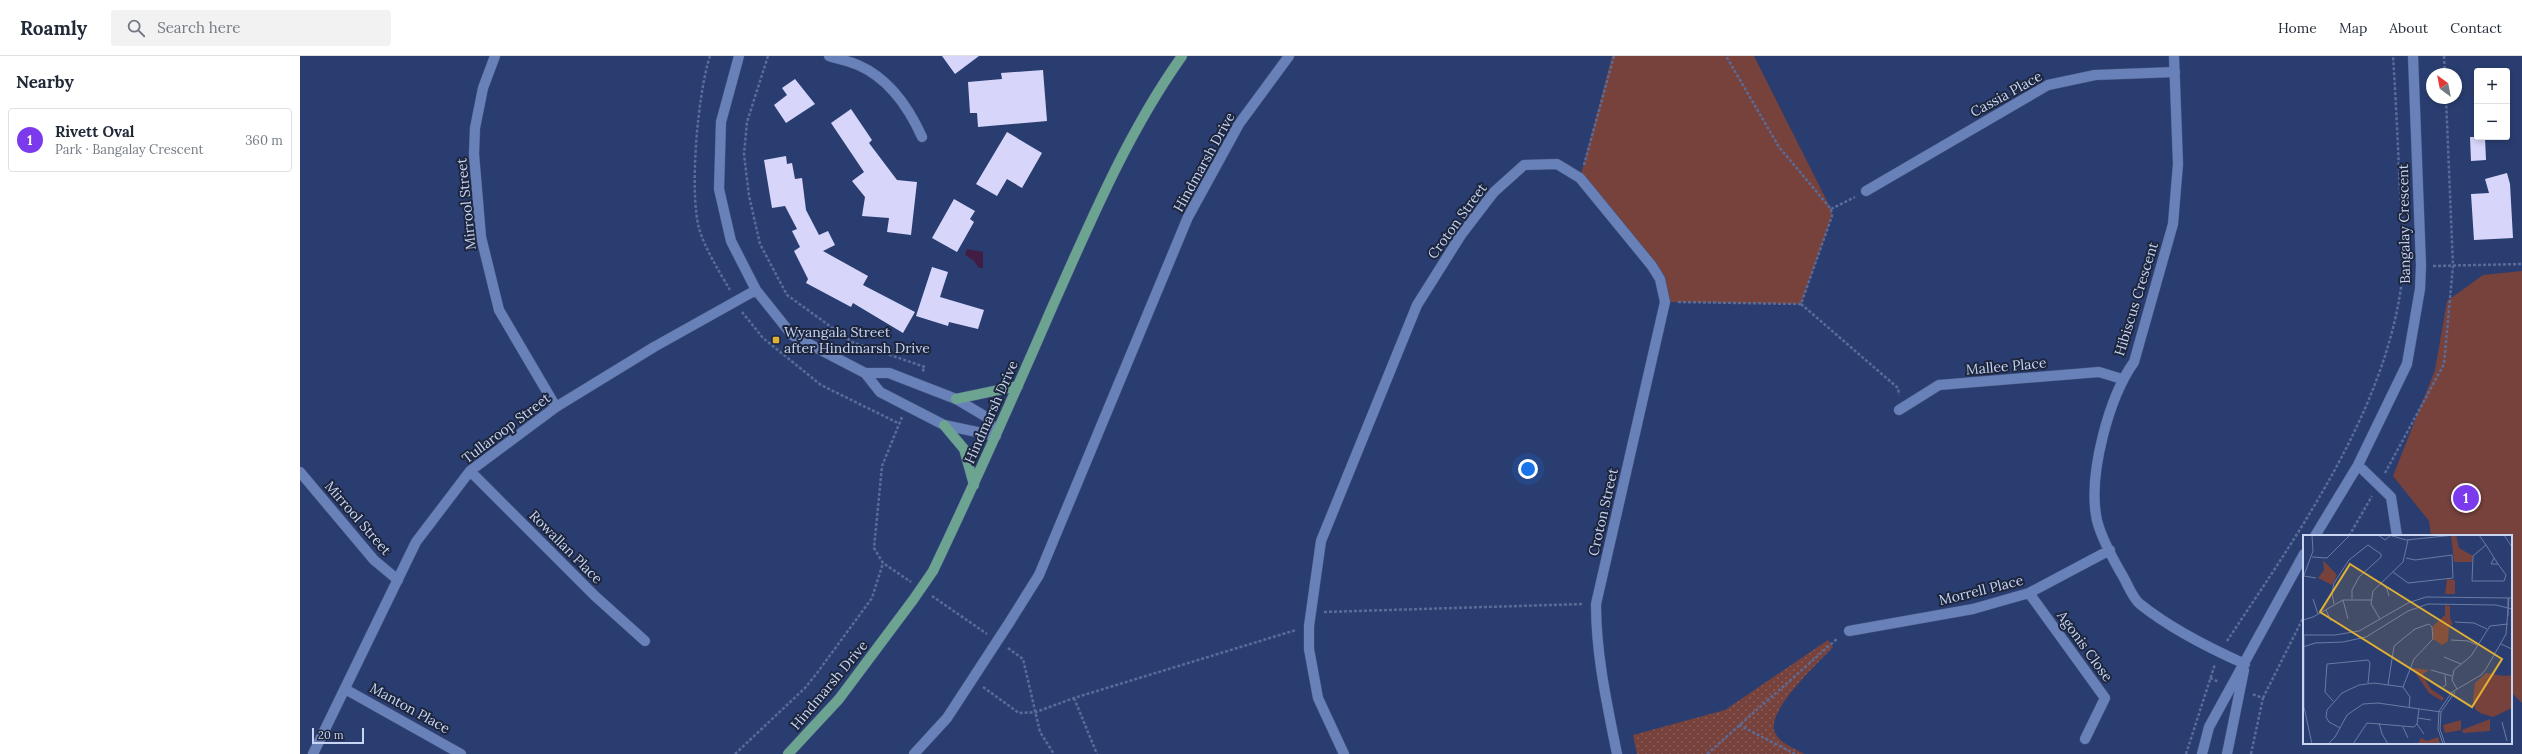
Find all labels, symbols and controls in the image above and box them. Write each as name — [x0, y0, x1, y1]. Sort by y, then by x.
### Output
search box — [111, 10, 391, 46]
text: Roamly — [20, 16, 87, 40]
icon: search — [125, 17, 147, 39]
text: Search here — [157, 18, 241, 37]
text: Home — [2278, 19, 2317, 37]
text: Map — [2339, 19, 2367, 37]
text: About — [2389, 19, 2428, 37]
text: Contact — [2450, 19, 2502, 37]
street label: Cassia Place — [1967, 67, 2045, 121]
north arrow — [2426, 68, 2462, 104]
map controls — [2474, 68, 2510, 140]
button: + — [2474, 68, 2510, 104]
text: Nearby — [16, 71, 74, 93]
button: − — [2474, 104, 2510, 140]
street label: Hindmarsh Drive — [1169, 109, 1239, 215]
text: Rivett Oval — [55, 122, 134, 141]
text: 1 — [27, 132, 33, 149]
text: 360 m — [245, 132, 283, 149]
text: Park · Bangalay Crescent — [55, 141, 204, 158]
street label: Mirrool Street — [452, 157, 480, 251]
street label: Bangalay Crescent — [2394, 163, 2414, 284]
street label: Croton Street — [1423, 179, 1491, 262]
street label: Hibiscus Crescent — [2110, 239, 2162, 358]
place label: Wyangala Street after Hindmarsh Drive — [784, 323, 930, 357]
marker: Wyangala Street after Hindmarsh Drive — [771, 335, 781, 345]
street label: Mallee Place — [1965, 353, 2047, 378]
street label: Hindmarsh Drive — [960, 357, 1022, 466]
street label: Tullaroop Street — [458, 389, 554, 467]
your location — [1518, 459, 1538, 479]
street label: Croton Street — [1584, 466, 1622, 558]
street label: Mirrool Street — [321, 477, 395, 559]
pin: 1 — [2453, 483, 2479, 513]
street label: Rowallan Place — [526, 507, 607, 588]
inset map — [2303, 535, 2512, 744]
street label: Morrell Place — [1937, 571, 2025, 609]
street label: Agonis Close — [2053, 606, 2117, 685]
street label: Hindmarsh Drive — [786, 636, 872, 733]
street label: Manton Place — [367, 679, 453, 738]
scale bar — [312, 726, 364, 745]
text: 20 m — [318, 728, 343, 742]

